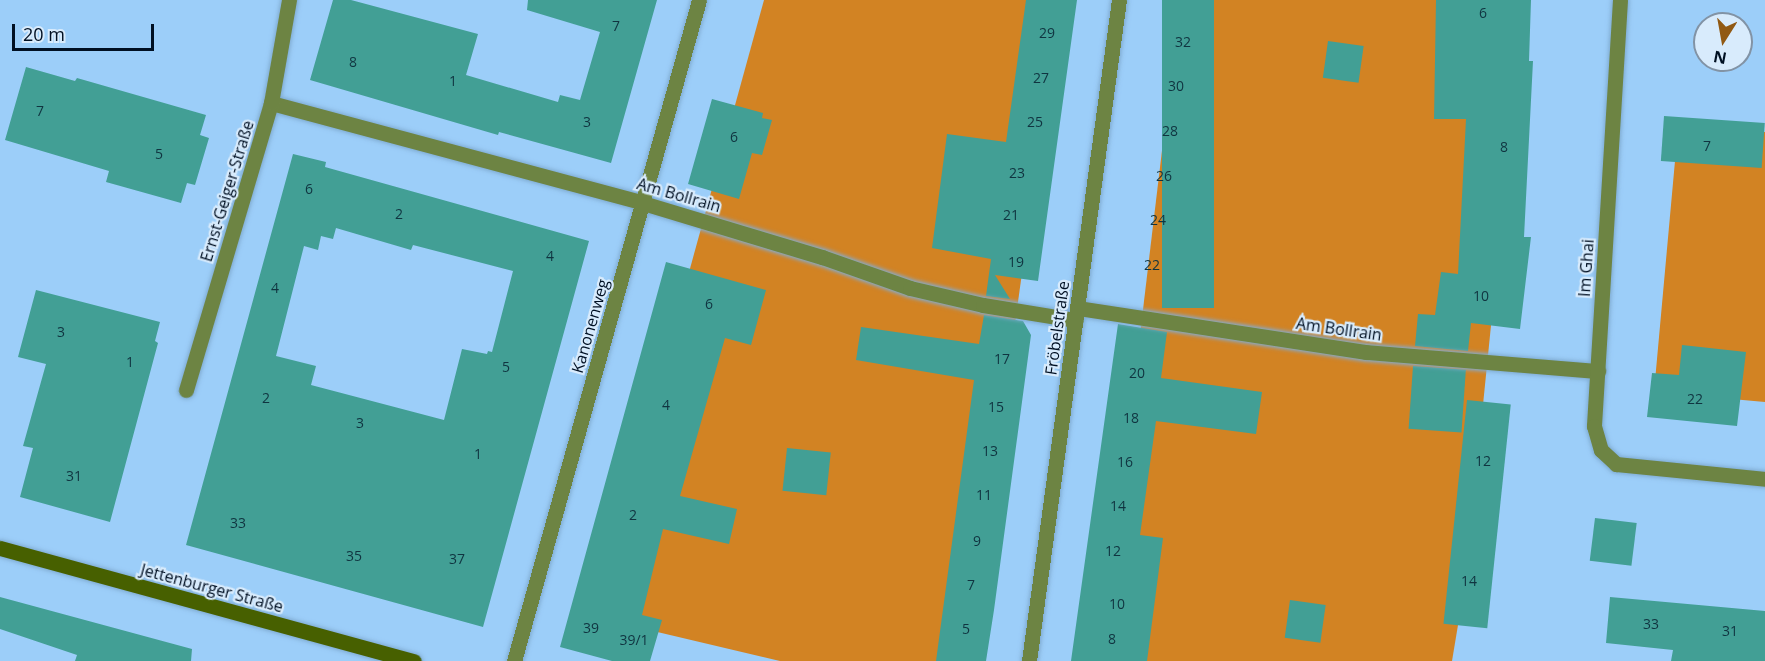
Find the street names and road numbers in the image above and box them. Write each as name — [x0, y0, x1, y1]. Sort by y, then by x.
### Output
street label: Ernst-Geiger-Straße — [196, 118, 258, 264]
street label: Am Bollrain — [635, 174, 723, 216]
street label: Im Ghai — [1574, 238, 1598, 298]
street label: Kanonenweg — [567, 277, 613, 375]
street label: Fröbelstraße — [1041, 280, 1073, 376]
street label: Am Bollrain — [1295, 313, 1383, 345]
street label: Jettenburger Straße — [139, 560, 285, 616]

